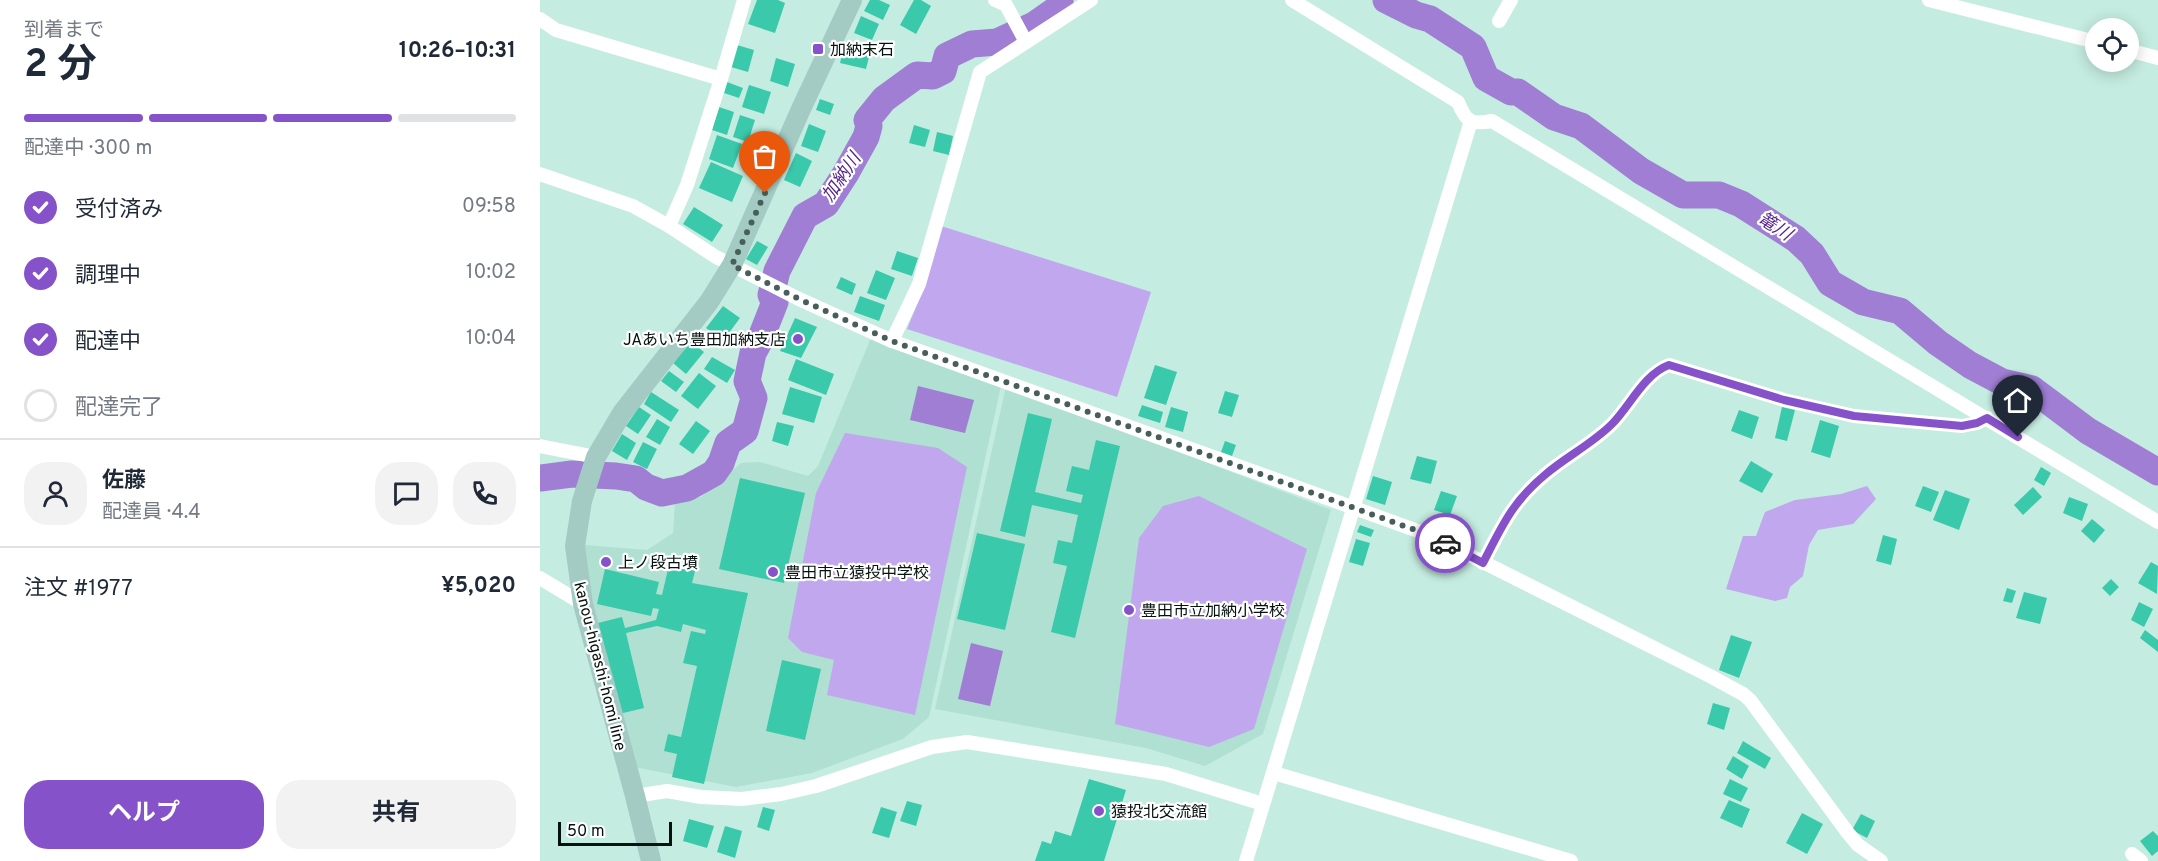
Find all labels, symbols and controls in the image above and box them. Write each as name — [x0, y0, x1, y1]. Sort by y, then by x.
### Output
text: 到着まで — [24, 18, 104, 44]
map controls — [2085, 18, 2139, 72]
button: locate — [2085, 18, 2139, 72]
text: 10:26–10:31 — [399, 38, 516, 65]
place label: 加納末石 — [830, 41, 894, 61]
text: 2 分 — [24, 42, 97, 91]
marker: 加納末石 — [811, 42, 825, 56]
pin — [739, 131, 790, 193]
text: 配達中 · 300 m — [24, 136, 152, 162]
icon: bag — [748, 140, 781, 173]
water label: 加納川 — [818, 147, 868, 207]
icon: check — [24, 191, 57, 224]
text: 09:58 — [462, 194, 516, 220]
text: 受付済み — [75, 197, 163, 224]
water label: 篭川 — [1753, 208, 1797, 248]
icon: check — [24, 257, 57, 290]
text: 10:02 — [466, 260, 516, 286]
text: 調理中 — [75, 263, 141, 290]
icon: check — [24, 323, 57, 356]
text: 10:04 — [466, 326, 516, 352]
text: 配達中 — [75, 329, 141, 356]
place label: JAあいち豊田加納支店 — [623, 331, 786, 351]
marker: JAあいち豊田加納支店 — [791, 332, 805, 346]
pin — [1992, 375, 2043, 437]
icon: home — [2001, 384, 2034, 417]
text: 配達完了 — [75, 395, 163, 422]
button: person — [24, 462, 87, 525]
button: chat — [375, 462, 438, 525]
button: phone — [453, 462, 516, 525]
text: 佐藤 — [102, 468, 146, 495]
text: 配達員 · 4.4 — [102, 500, 201, 526]
courier — [1415, 513, 1475, 573]
icon: car — [1429, 527, 1462, 560]
place label: 上ノ段古墳 — [618, 554, 698, 574]
marker: 上ノ段古墳 — [599, 555, 613, 569]
place label: 豊田市立猿投中学校 — [785, 564, 929, 584]
marker: 豊田市立猿投中学校 — [766, 565, 780, 579]
text: ¥5,020 — [441, 573, 516, 600]
text: 注文 #1977 — [24, 576, 133, 603]
street label: kanou-higashi-homi line — [568, 580, 630, 753]
place label: 豊田市立加納小学校 — [1141, 602, 1285, 622]
marker: 豊田市立加納小学校 — [1122, 603, 1136, 617]
button: ヘルプ — [24, 780, 264, 849]
button: 共有 — [276, 780, 516, 849]
place label: 猿投北交流館 — [1111, 803, 1207, 823]
marker: 猿投北交流館 — [1092, 804, 1106, 818]
scale bar — [558, 819, 672, 846]
text: 50 m — [567, 822, 605, 842]

